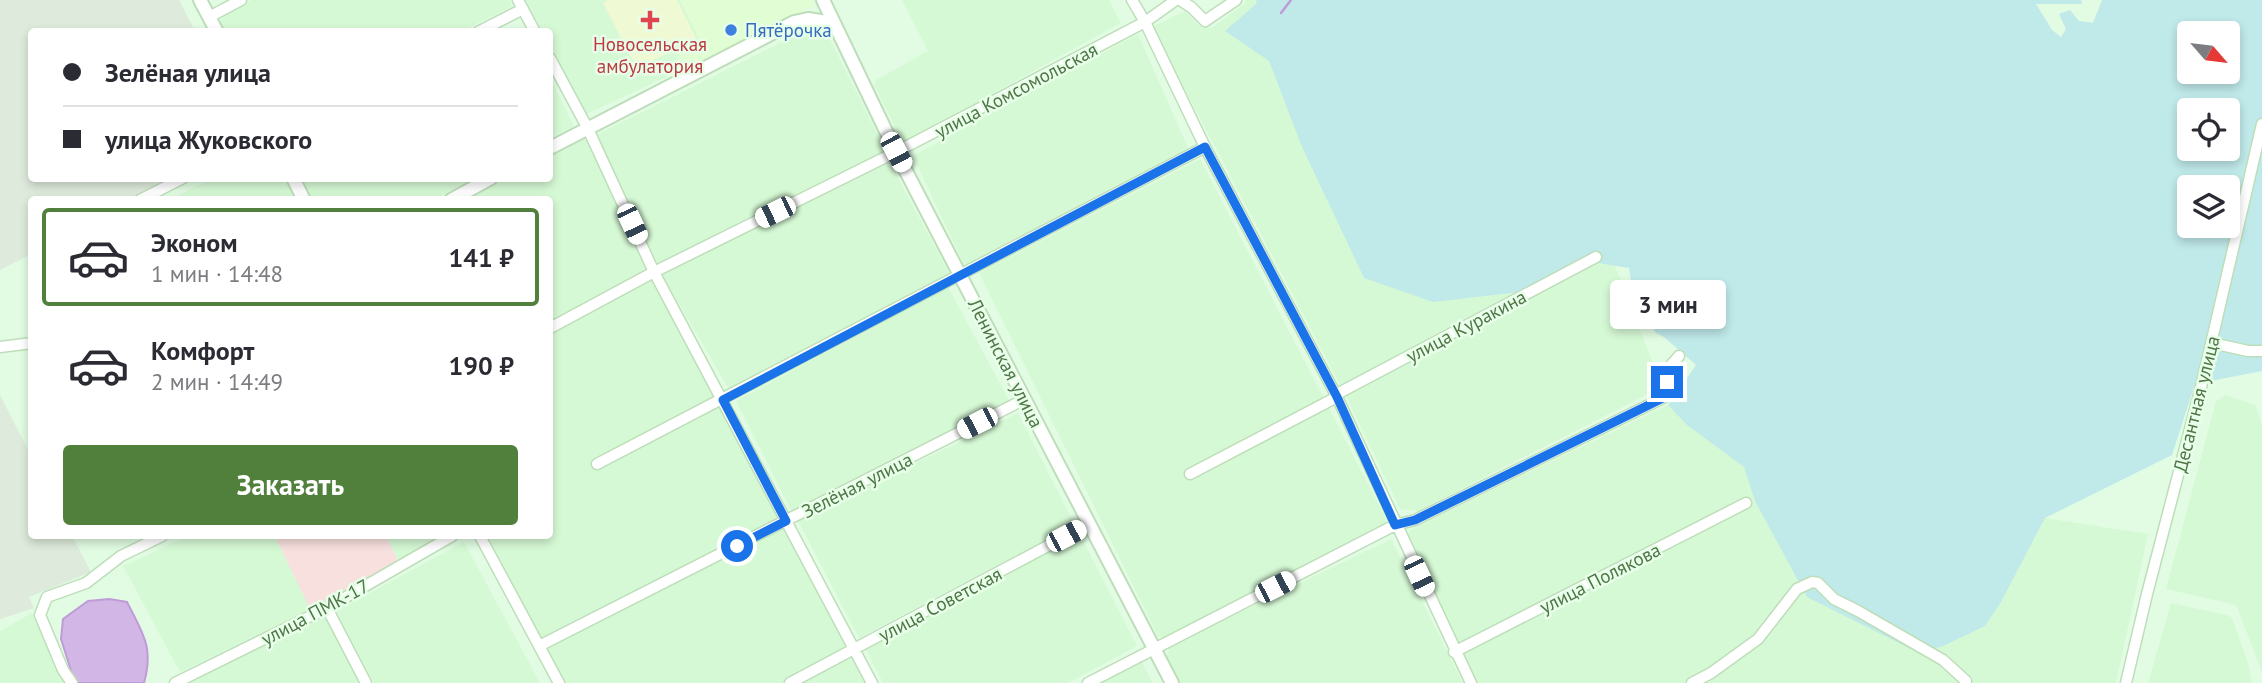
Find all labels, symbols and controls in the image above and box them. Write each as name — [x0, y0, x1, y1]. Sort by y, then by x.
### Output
marker: Новосельская амбулатория — [640, 10, 660, 30]
place label: Пятёрочка — [745, 18, 832, 42]
north arrow — [2177, 21, 2240, 84]
map controls — [2177, 21, 2240, 238]
marker: Пятёрочка — [723, 22, 739, 38]
place label: Новосельская амбулатория — [593, 32, 707, 78]
street label: улица Комсомольская — [930, 37, 1102, 143]
text: Зелёная улица — [105, 56, 271, 89]
button: locate — [2177, 98, 2240, 161]
text: улица Жуковского — [105, 123, 312, 156]
car — [877, 129, 916, 175]
button: layers — [2177, 175, 2240, 238]
car — [752, 193, 799, 231]
car — [614, 201, 651, 247]
icon: car — [67, 226, 130, 289]
text: Эконом — [151, 226, 238, 259]
text: 141 ₽ — [448, 241, 514, 274]
text: 1 мин · 14:48 — [151, 259, 283, 288]
callout: 3 мин — [1609, 280, 1725, 330]
street label: улица Куракина — [1402, 284, 1530, 368]
text: 3 мин — [1638, 290, 1698, 319]
street label: Ленинская улица — [963, 293, 1049, 432]
street label: Десантная улица — [2167, 333, 2225, 475]
icon: car — [67, 334, 130, 397]
text: Комфорт — [151, 334, 254, 367]
text: 190 ₽ — [448, 349, 514, 382]
route end — [1651, 366, 1683, 398]
text: 2 мин · 14:49 — [151, 367, 283, 396]
car — [954, 404, 1001, 442]
button: Заказать — [63, 445, 518, 525]
street label: Зелёная улица — [798, 447, 916, 523]
car — [1043, 517, 1090, 555]
route start — [721, 530, 753, 562]
street label: улица Полякова — [1535, 537, 1665, 619]
car — [1401, 553, 1438, 599]
street label: улица Советская — [874, 561, 1006, 647]
car — [1252, 568, 1299, 606]
street label: улица ПМК-17 — [257, 573, 373, 651]

